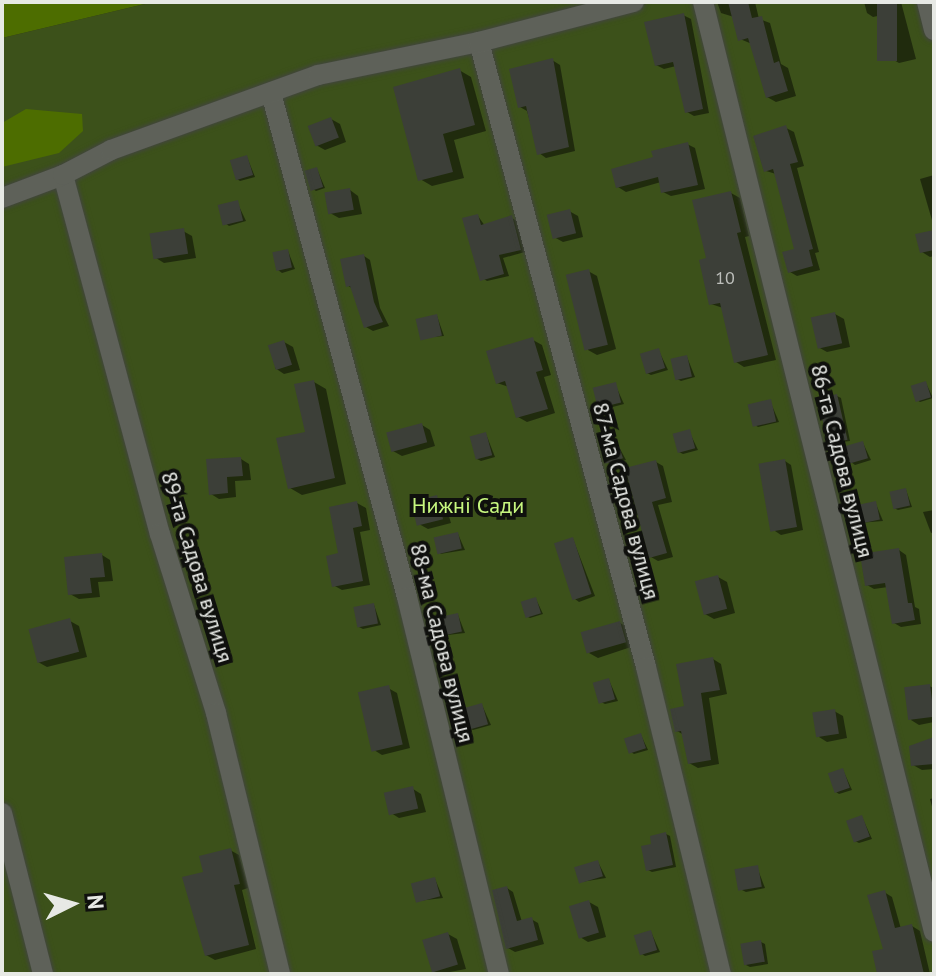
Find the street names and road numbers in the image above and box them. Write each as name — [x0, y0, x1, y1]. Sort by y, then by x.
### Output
street label: 86-та Садова вулиця — [805, 362, 879, 560]
street label: 87-ма Садова вулиця — [587, 400, 665, 602]
street label: 89-та Садова вулиця — [155, 468, 239, 666]
street label: 88-ма Садова вулиця — [404, 541, 480, 745]

